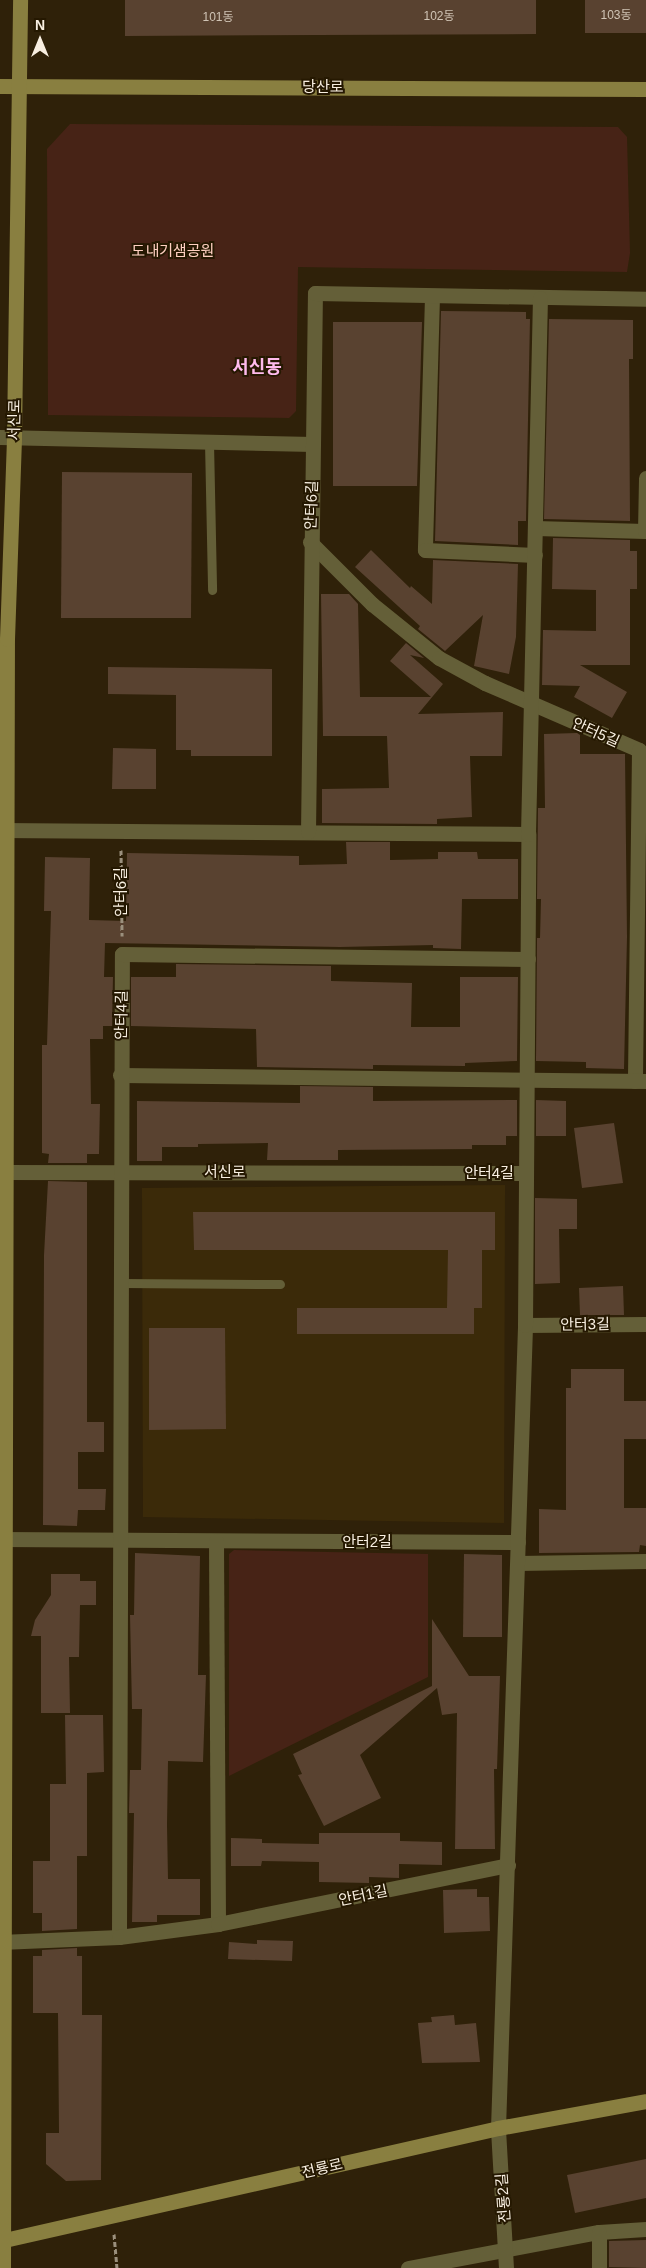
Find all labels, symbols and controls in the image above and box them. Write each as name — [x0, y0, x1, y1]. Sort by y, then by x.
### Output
house number: 103동 — [600, 9, 632, 23]
house number: 102동 — [423, 10, 455, 24]
house number: 101동 — [202, 11, 234, 25]
north arrow — [15, 15, 65, 65]
text: N — [35, 17, 45, 33]
street label: 당산로 — [302, 78, 344, 96]
park label: 도내기샘공원 — [132, 242, 214, 260]
district label: 서신동 — [232, 356, 282, 378]
street label: 서신로 — [5, 399, 23, 441]
street label: 안터6길 — [301, 480, 321, 530]
street label: 안터5길 — [570, 714, 622, 750]
street label: 안터6길 — [112, 867, 130, 917]
street label: 안터4길 — [112, 990, 130, 1040]
street label: 서신로 — [204, 1163, 246, 1181]
street label: 안터4길 — [464, 1164, 514, 1182]
street label: 안터3길 — [560, 1315, 610, 1333]
street label: 안터2길 — [342, 1533, 392, 1551]
street label: 안터1길 — [337, 1881, 389, 1909]
street label: 전룡로 — [300, 2155, 344, 2181]
street label: 전룡2길 — [492, 2173, 514, 2223]

